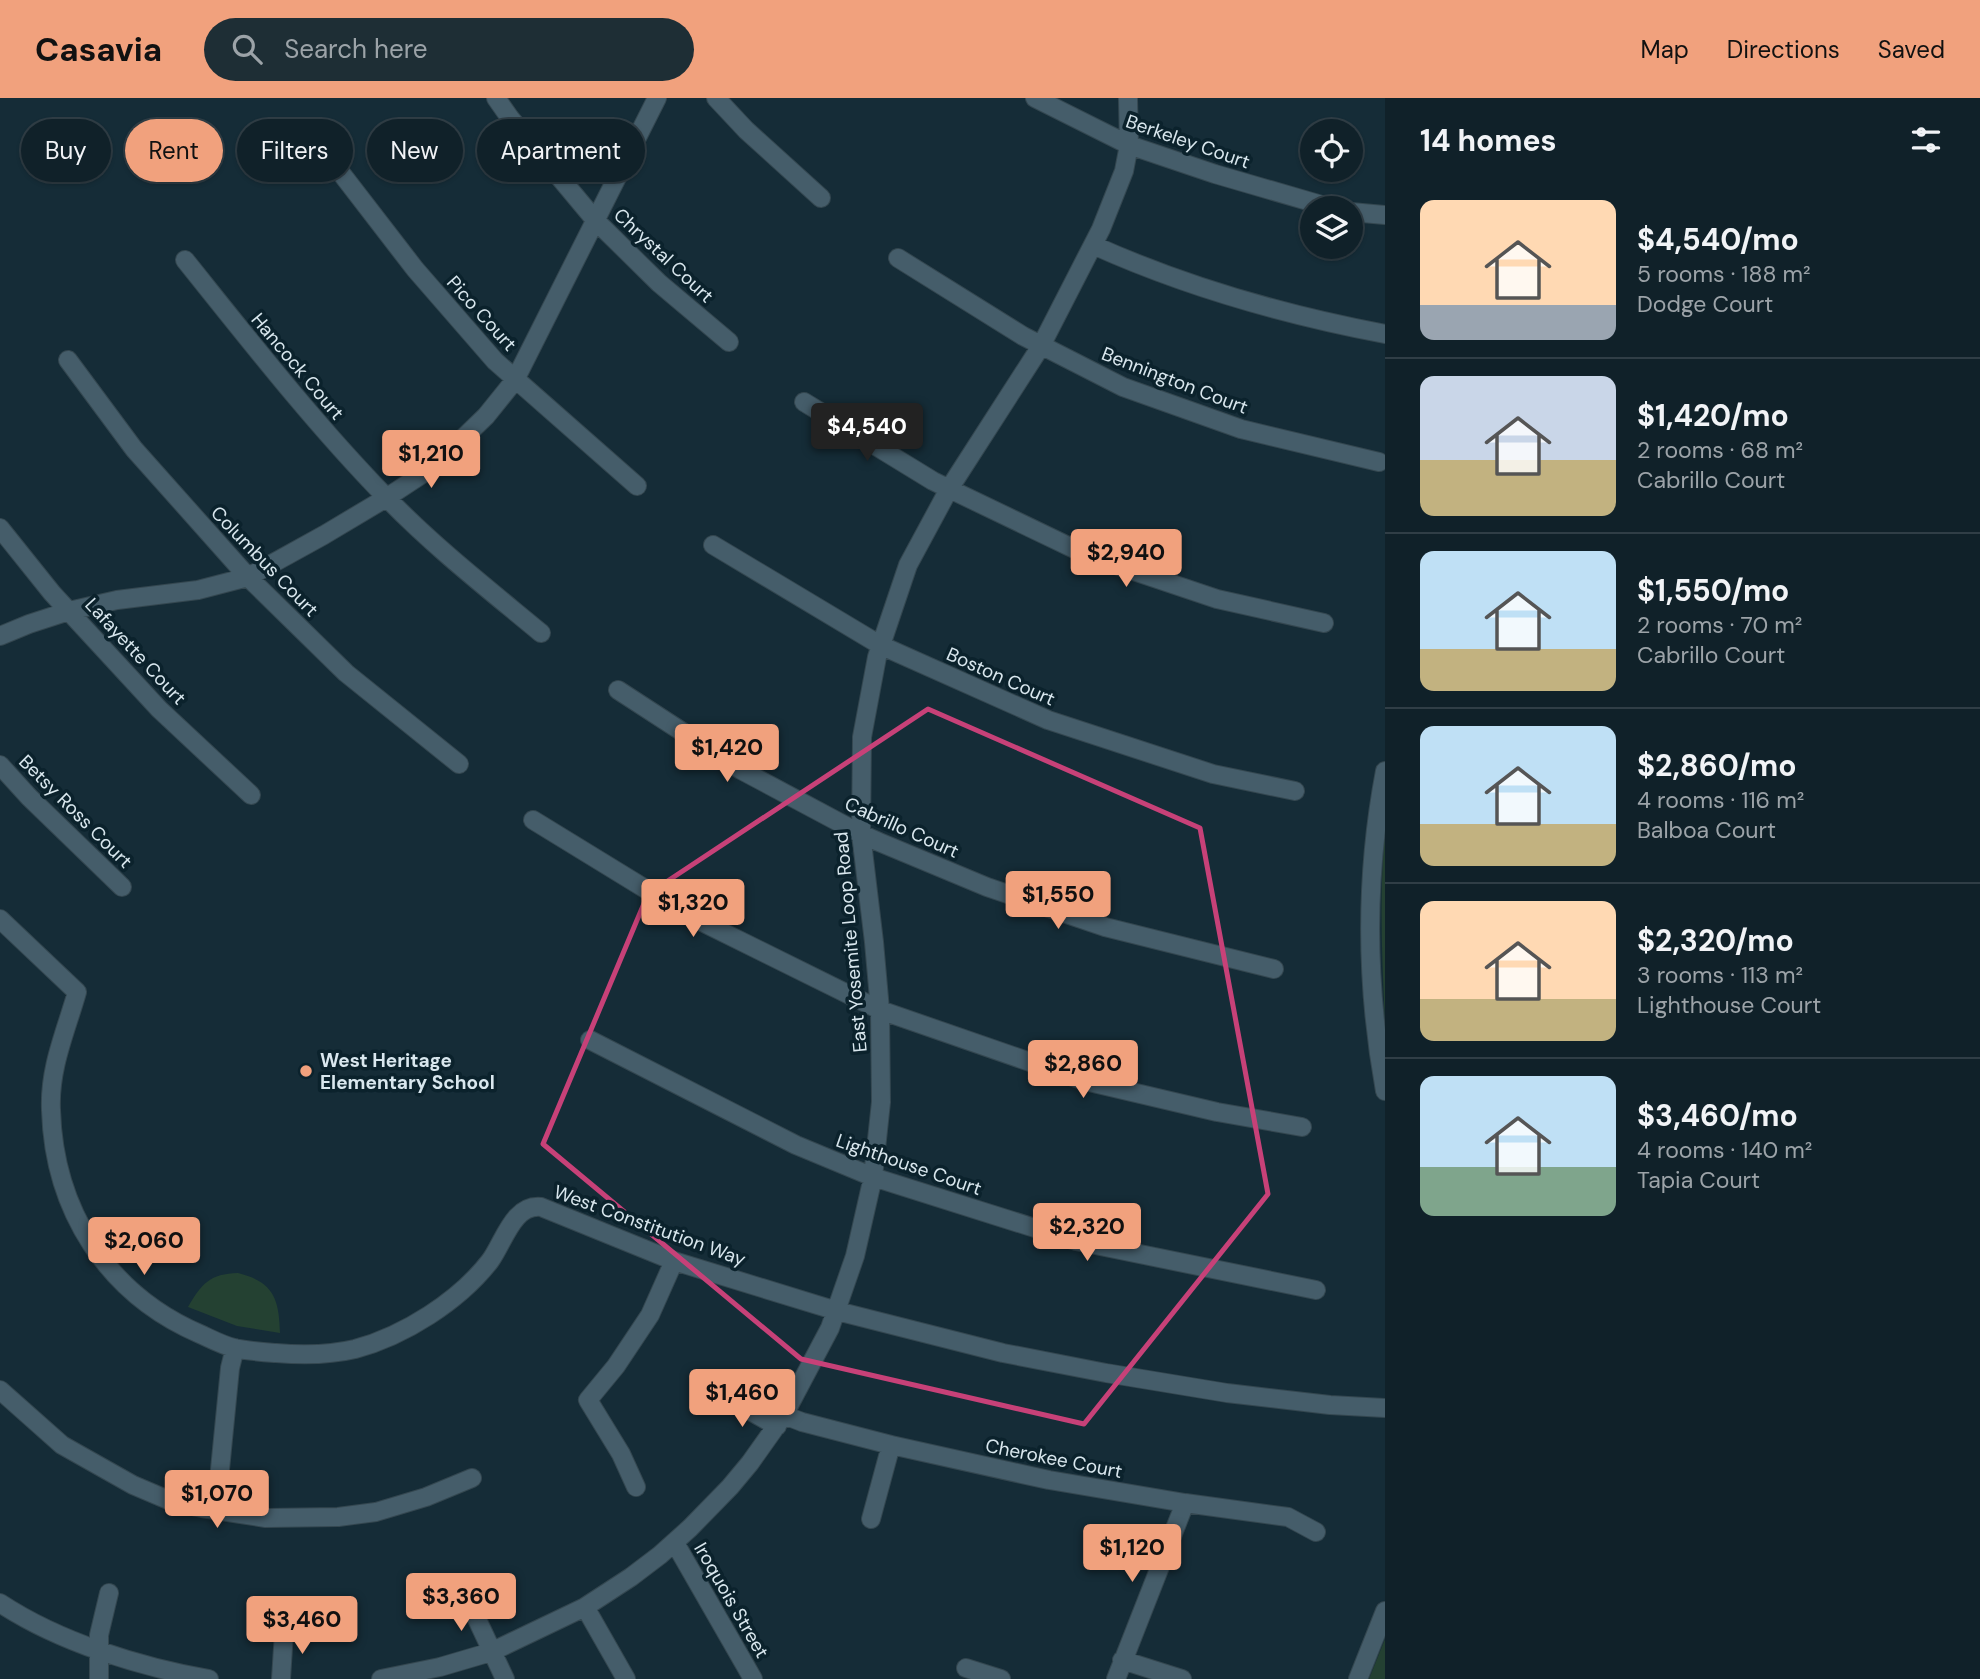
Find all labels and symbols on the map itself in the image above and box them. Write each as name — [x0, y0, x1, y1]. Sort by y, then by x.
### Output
street label: Berkeley Court — [1123, 109, 1253, 174]
street label: Chrystal Court — [608, 203, 719, 308]
street label: Pico Court — [441, 270, 522, 356]
street label: Hancock Court — [246, 308, 350, 425]
street label: Bennington Court — [1098, 341, 1252, 420]
pin: $4,540 — [810, 404, 924, 463]
pin: $1,210 — [374, 430, 488, 490]
street label: Columbus Court — [205, 501, 324, 622]
pin: $2,940 — [1069, 530, 1183, 589]
street label: Lafayette Court — [80, 593, 192, 710]
street label: Boston Court — [942, 641, 1059, 712]
pin: $1,420 — [670, 724, 784, 784]
street label: Betsy Ross Court — [14, 749, 138, 873]
street label: Cabrillo Court — [841, 791, 963, 864]
street label: East Yosemite Loop Road — [828, 831, 873, 1053]
pin: $1,550 — [1001, 872, 1115, 931]
pin: $1,320 — [636, 880, 750, 939]
pin: $2,860 — [1026, 1040, 1140, 1100]
place label: West Heritage Elementary School — [320, 1048, 495, 1095]
marker: West Heritage Elementary School — [298, 1063, 314, 1079]
street label: Lighthouse Court — [833, 1128, 985, 1201]
street label: West Constitution Way — [550, 1179, 750, 1272]
pin: $2,320 — [1030, 1204, 1144, 1263]
pin: $2,060 — [87, 1218, 201, 1277]
pin: $1,460 — [685, 1370, 799, 1429]
street label: Cherokee Court — [983, 1433, 1125, 1484]
pin: $1,070 — [160, 1470, 274, 1530]
pin: $1,120 — [1075, 1524, 1189, 1584]
street label: Iroquois Street — [688, 1538, 775, 1663]
pin: $3,360 — [404, 1574, 518, 1633]
pin: $3,460 — [245, 1596, 359, 1656]

